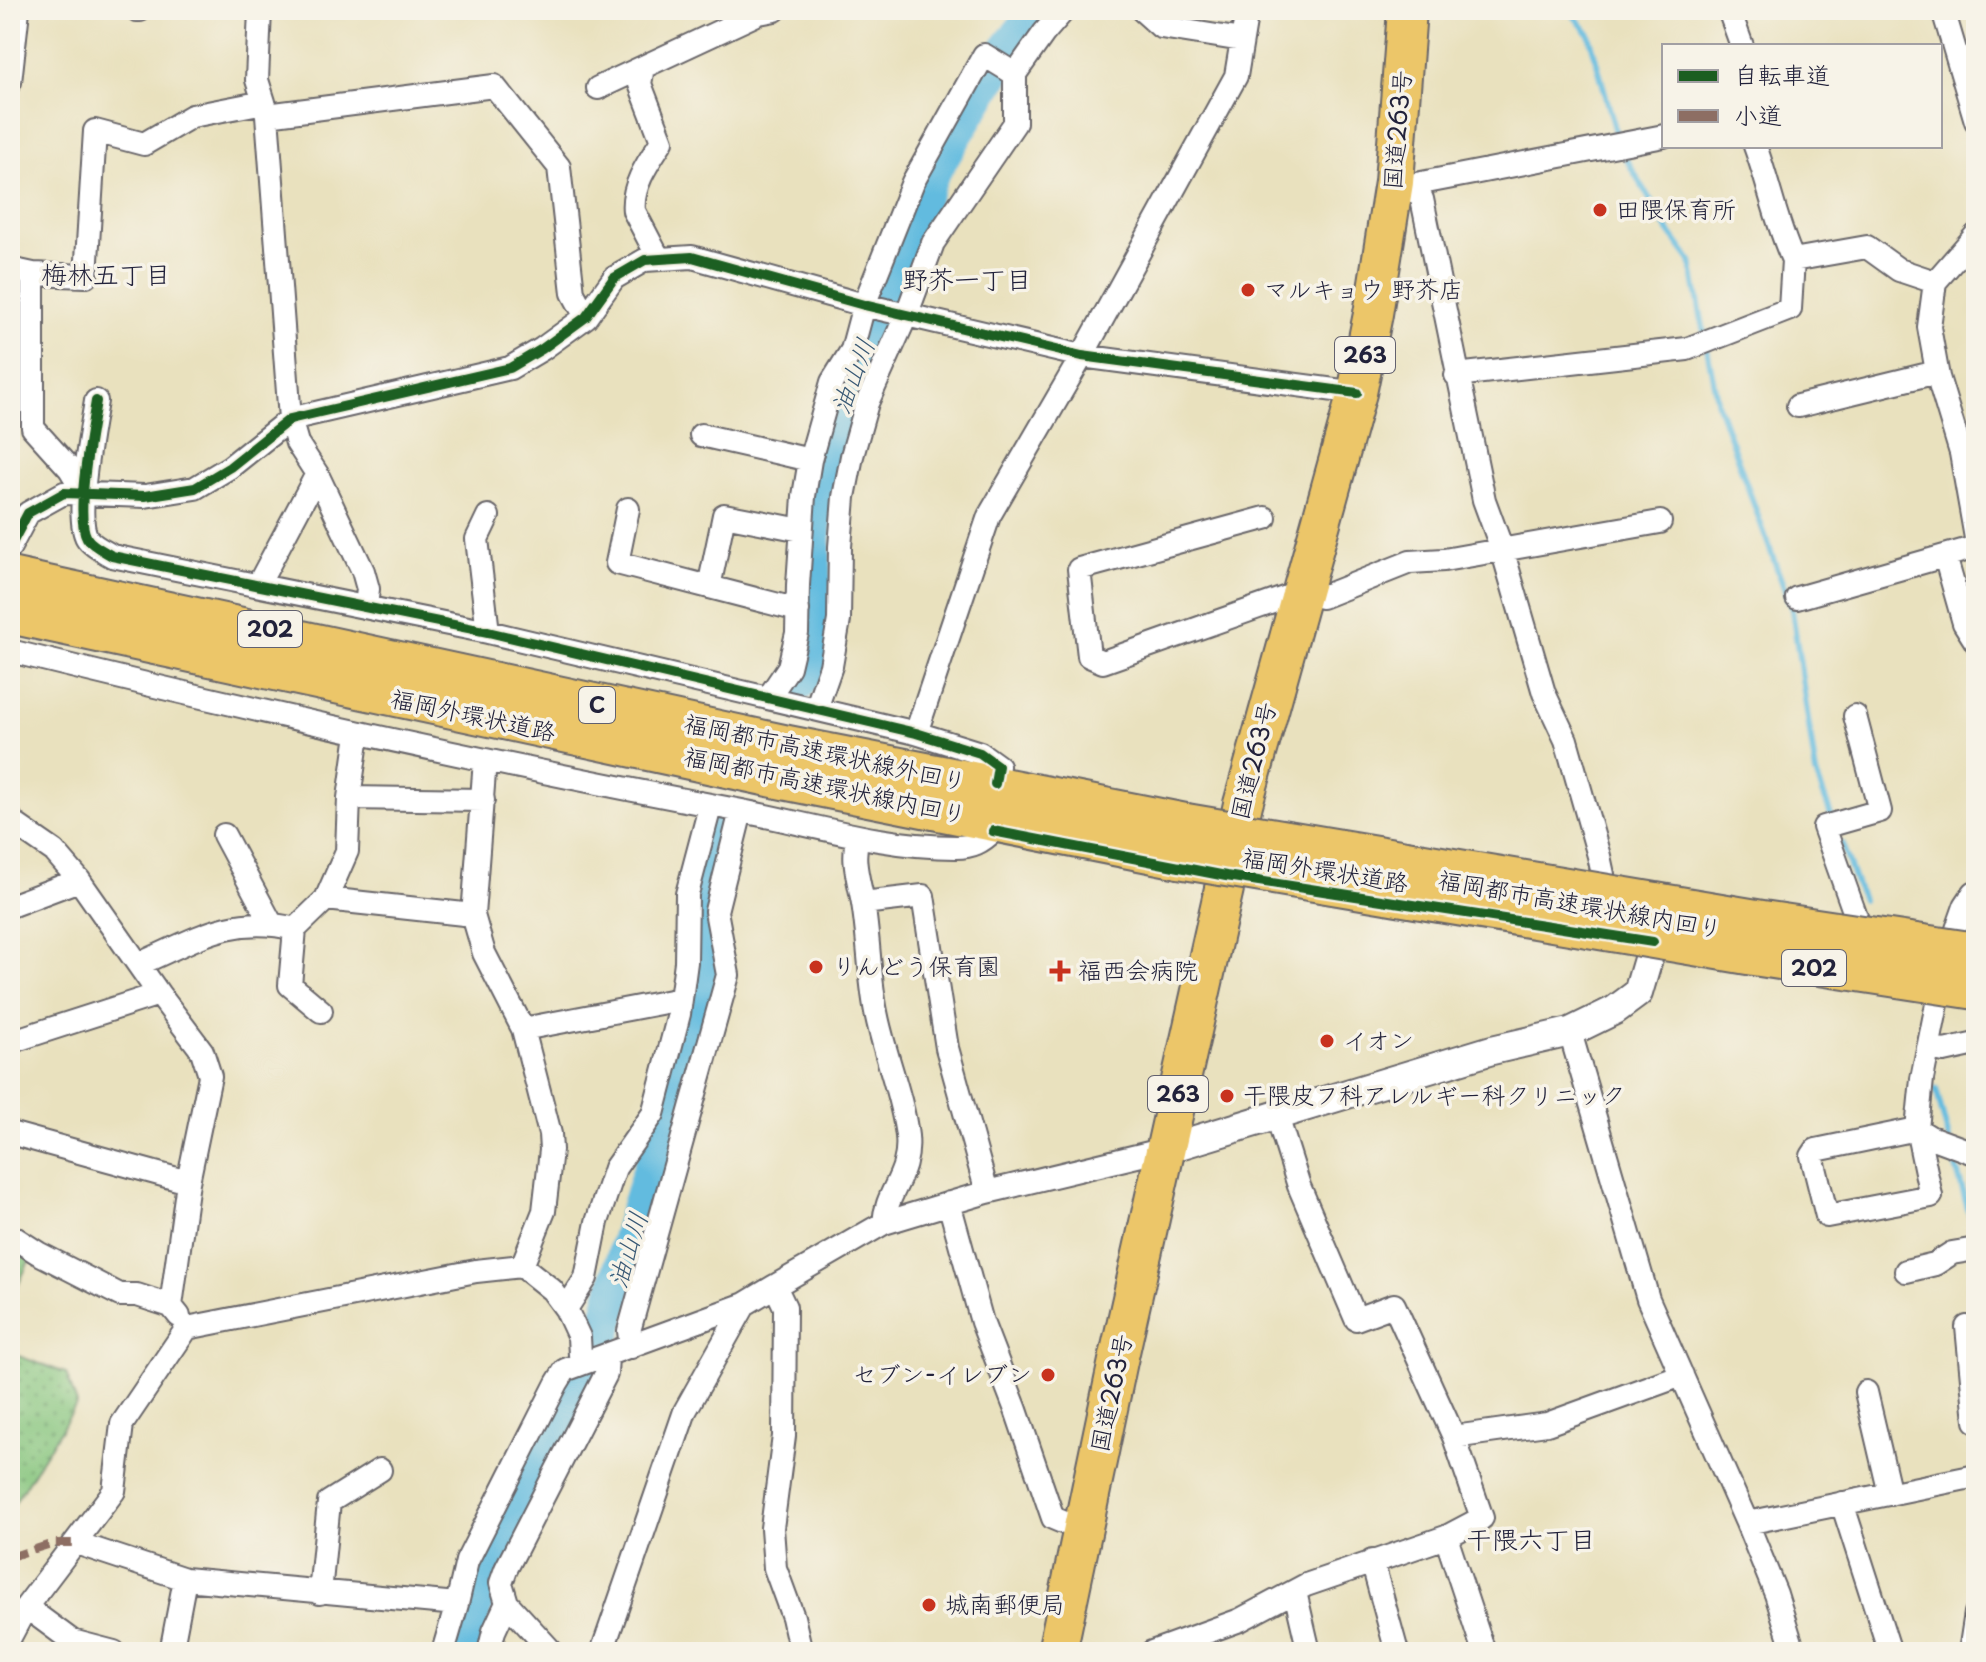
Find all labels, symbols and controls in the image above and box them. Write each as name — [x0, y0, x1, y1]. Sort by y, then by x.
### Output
legend — [1662, 44, 1942, 148]
text: 自転車道 — [1734, 56, 1830, 92]
street label: 国道263号 — [1373, 68, 1419, 191]
text: 小道 — [1734, 96, 1782, 132]
place label: 田隈保育所 — [1616, 190, 1736, 226]
marker: 田隈保育所 — [1591, 201, 1609, 219]
district label: 梅林五丁目 — [41, 254, 171, 293]
district label: 野芥一丁目 — [902, 259, 1032, 298]
place label: マルキョウ 野芥店 — [1264, 270, 1463, 306]
marker: マルキョウ 野芥店 — [1239, 281, 1257, 299]
water label: 油山川 — [819, 332, 884, 419]
road number: 263 — [1335, 337, 1395, 373]
road number: 202 — [238, 611, 302, 647]
street label: 福岡外環状道路 — [388, 679, 559, 749]
road number: C — [579, 687, 615, 723]
street label: 国道263号 — [1220, 698, 1284, 823]
street label: 福岡都市高速環状線外回り — [681, 703, 970, 799]
street label: 福岡都市高速環状線内回り — [681, 736, 970, 832]
street label: 福岡外環状道路 — [1240, 838, 1411, 900]
street label: 福岡都市高速環状線内回り — [1435, 860, 1725, 946]
place label: りんどう保育園 — [832, 947, 1000, 983]
road number: 202 — [1782, 950, 1846, 986]
place label: 福西会病院 — [1078, 951, 1198, 987]
marker: りんどう保育園 — [807, 958, 825, 976]
marker: 福西会病院 — [1049, 960, 1071, 982]
place label: イオン — [1343, 1021, 1414, 1057]
marker: イオン — [1318, 1032, 1336, 1050]
road number: 263 — [1148, 1076, 1208, 1112]
place label: 干隈皮フ科アレルギー科クリニック — [1243, 1076, 1626, 1112]
marker: 干隈皮フ科アレルギー科クリニック — [1218, 1087, 1236, 1105]
water label: 油山川 — [597, 1207, 657, 1293]
street label: 国道263号 — [1080, 1330, 1140, 1455]
place label: セブン-イレブン — [852, 1355, 1032, 1391]
marker: セブン-イレブン — [1039, 1366, 1057, 1384]
district label: 干隈六丁目 — [1466, 1519, 1596, 1558]
place label: 城南郵便局 — [945, 1585, 1065, 1621]
marker: 城南郵便局 — [920, 1596, 938, 1614]

